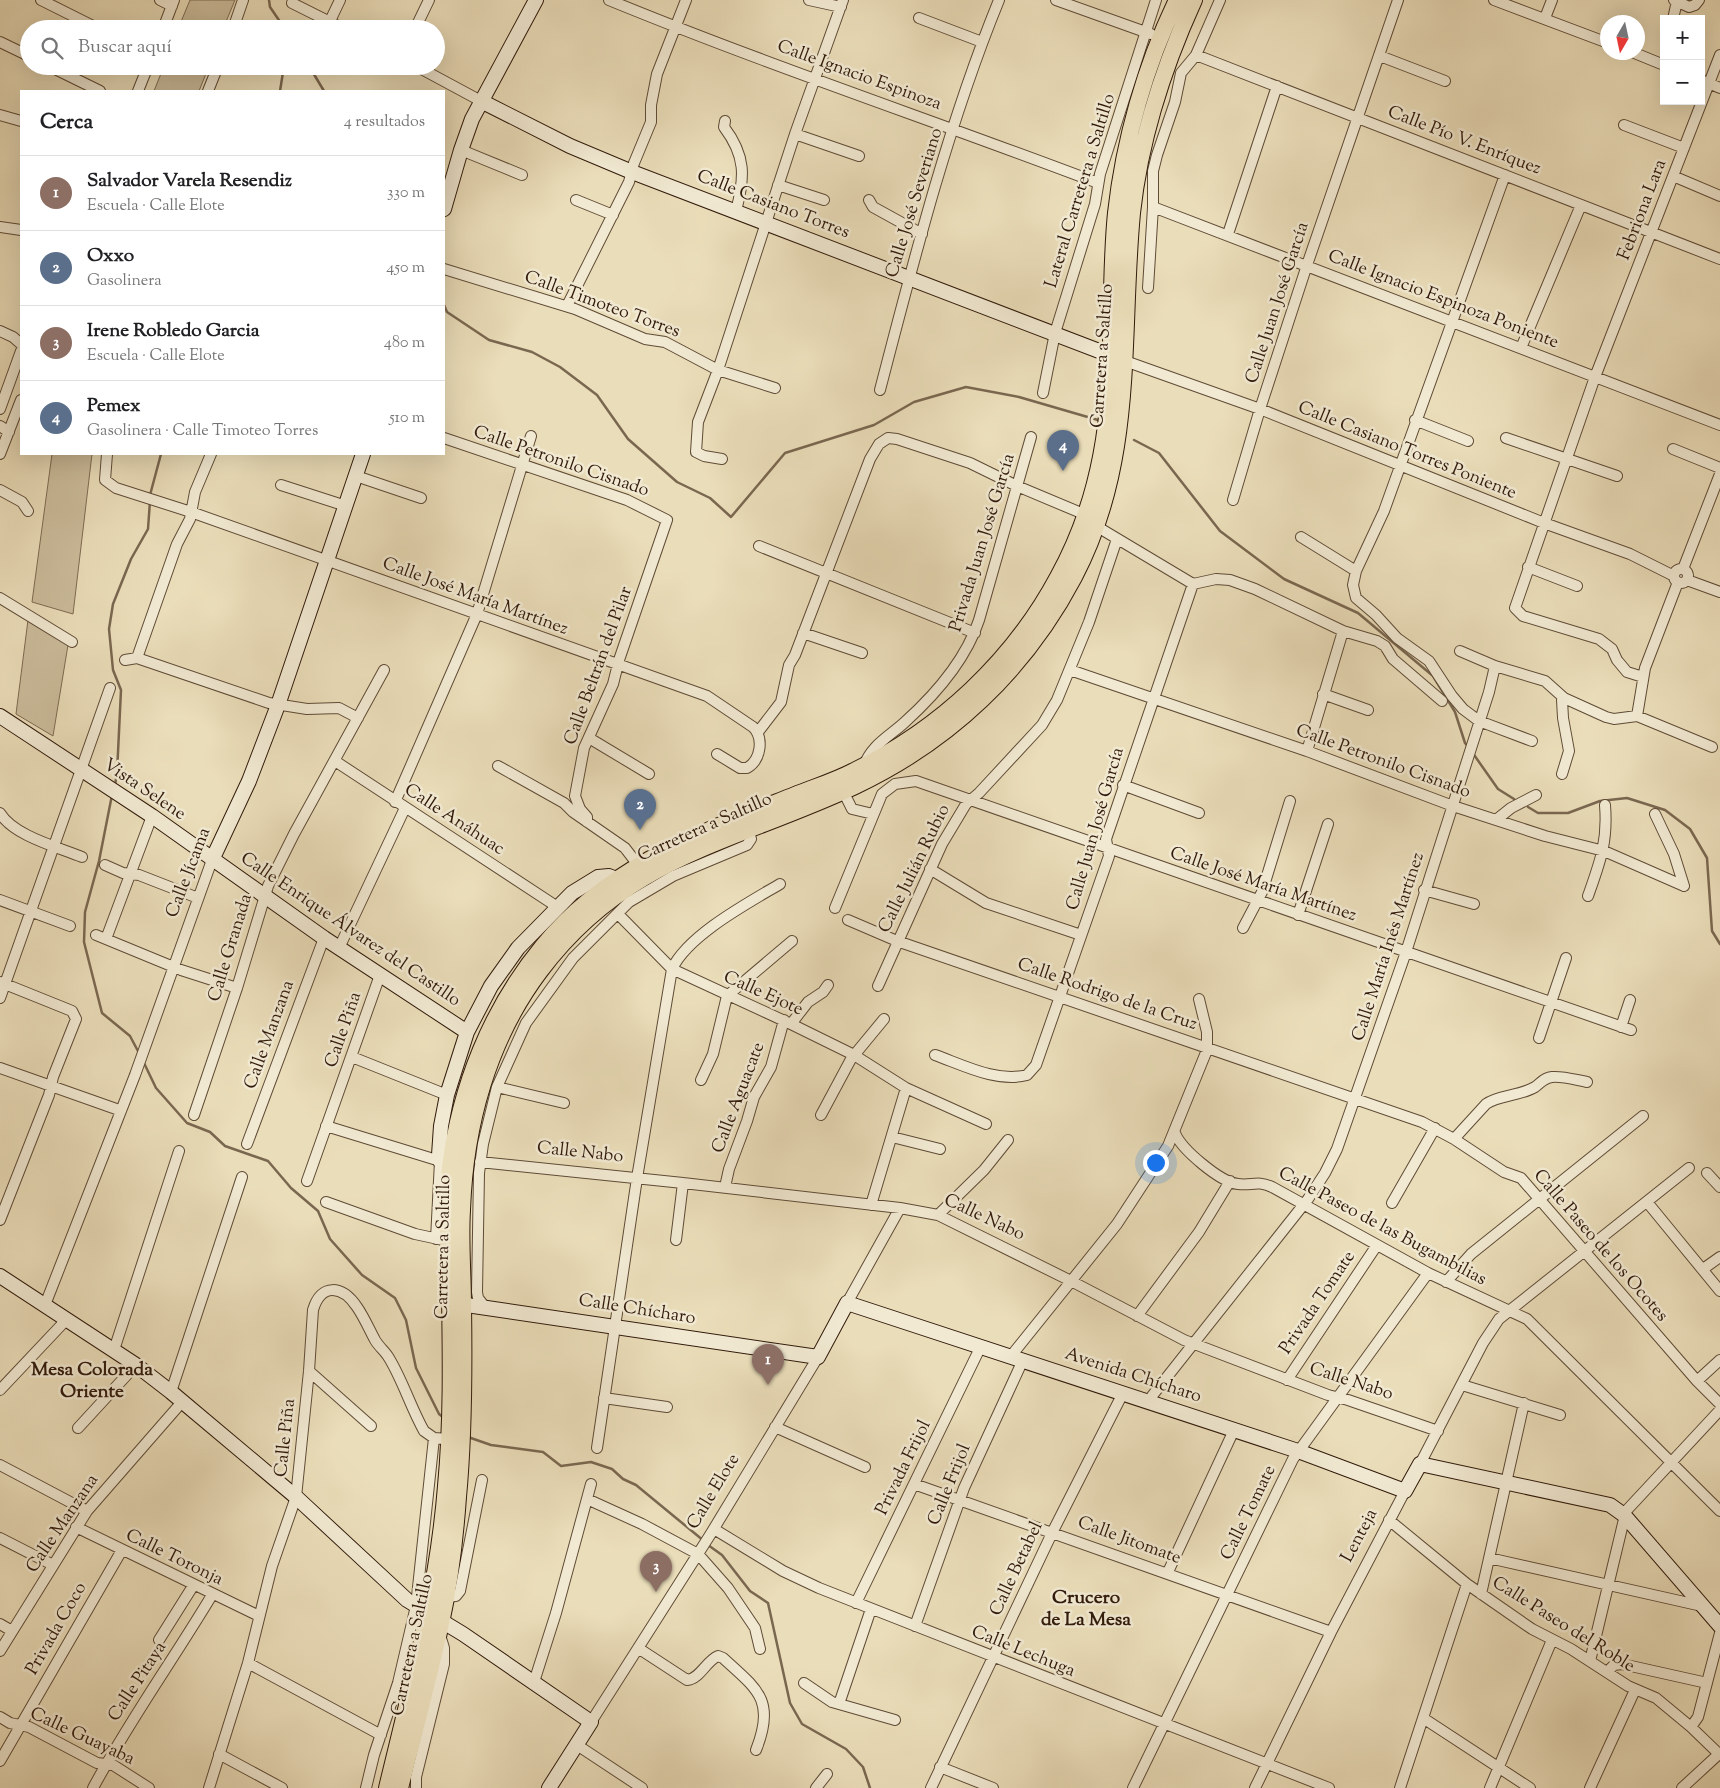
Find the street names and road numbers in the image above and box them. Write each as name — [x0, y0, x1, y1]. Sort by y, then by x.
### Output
street label: Calle Ignacio Espinoza — [773, 34, 945, 118]
street label: Lateral Carretera a Saltillo — [1039, 91, 1123, 291]
street label: Calle Pío V. Enríquez — [1384, 100, 1545, 182]
street label: Calle José Severiano — [880, 125, 950, 281]
street label: Febriona Lara — [1612, 156, 1674, 264]
street label: Calle Casiano Torres — [693, 164, 853, 246]
street label: Calle Juan José García — [1240, 219, 1316, 387]
street label: Calle Ignacio Espinoza Poniente — [1324, 244, 1562, 356]
street label: Calle Timoteo Torres — [520, 265, 684, 345]
street label: Carretera a Saltillo — [1085, 283, 1121, 429]
street label: Calle Casiano Torres Poniente — [1294, 395, 1520, 507]
street label: Calle Petronilo Cisnado — [470, 420, 653, 504]
street label: Privada Juan José García — [943, 451, 1023, 635]
street label: Calle José María Martínez — [379, 551, 572, 643]
street label: Calle Beltrán del Pilar — [558, 583, 640, 749]
street label: Calle Petronilo Cisnado — [1292, 718, 1474, 806]
street label: Calle Juan José García — [1060, 744, 1132, 914]
street label: Vista Selene — [97, 753, 191, 827]
street label: Calle Anáhuac — [399, 778, 509, 862]
street label: Carretera a Saltillo — [634, 787, 776, 869]
street label: Calle Julián Rubio — [873, 800, 958, 938]
street label: Calle Jícama — [160, 824, 218, 922]
street label: Calle José María Martínez — [1166, 841, 1360, 929]
street label: Calle Enrique Álvarez del Castillo — [235, 846, 465, 1014]
street label: Calle María Inés Martínez — [1346, 849, 1432, 1045]
street label: Calle Granada — [202, 891, 260, 1005]
street label: Calle Rodrigo de la Cruz — [1014, 952, 1201, 1038]
street label: Calle Ejote — [719, 965, 807, 1023]
street label: Calle Manzana — [238, 977, 302, 1093]
street label: Calle Piña — [319, 989, 369, 1071]
street label: Calle Aguacate — [706, 1039, 772, 1157]
street label: Calle Nabo — [536, 1136, 625, 1170]
street label: Calle Paseo de las Bugambilias — [1273, 1161, 1491, 1293]
street label: Calle Paseo de los Ocotes — [1526, 1164, 1674, 1328]
street label: Carretera a Saltillo — [430, 1174, 458, 1319]
street label: Calle Nabo — [939, 1188, 1029, 1248]
street label: Privada Tomate — [1274, 1246, 1362, 1360]
street label: Calle Chícharo — [577, 1288, 697, 1332]
street label: Avenida Chícharo — [1061, 1342, 1205, 1410]
street label: Calle Nabo — [1306, 1356, 1396, 1408]
street label: Calle Piña — [269, 1398, 303, 1478]
street label: Privada Frijol — [870, 1416, 938, 1520]
street label: Calle Frijol — [922, 1440, 978, 1530]
street label: Calle Elote — [681, 1449, 747, 1535]
street label: Calle Tomate — [1215, 1461, 1283, 1565]
street label: Calle Manzana — [20, 1469, 106, 1579]
street label: Lenteja — [1335, 1505, 1385, 1567]
street label: Calle Jitomate — [1074, 1510, 1184, 1572]
street label: Calle Betabel — [984, 1517, 1050, 1621]
street label: Calle Toronja — [121, 1523, 227, 1593]
street label: Calle Paseo del Roble — [1486, 1570, 1640, 1680]
street label: Carretera a Saltillo — [385, 1571, 441, 1718]
street label: Privada Coco — [20, 1578, 94, 1680]
street label: Calle Lechuga — [967, 1619, 1079, 1685]
street label: Calle Pitaya — [102, 1637, 174, 1727]
street label: Calle Guayaba — [25, 1701, 139, 1773]

